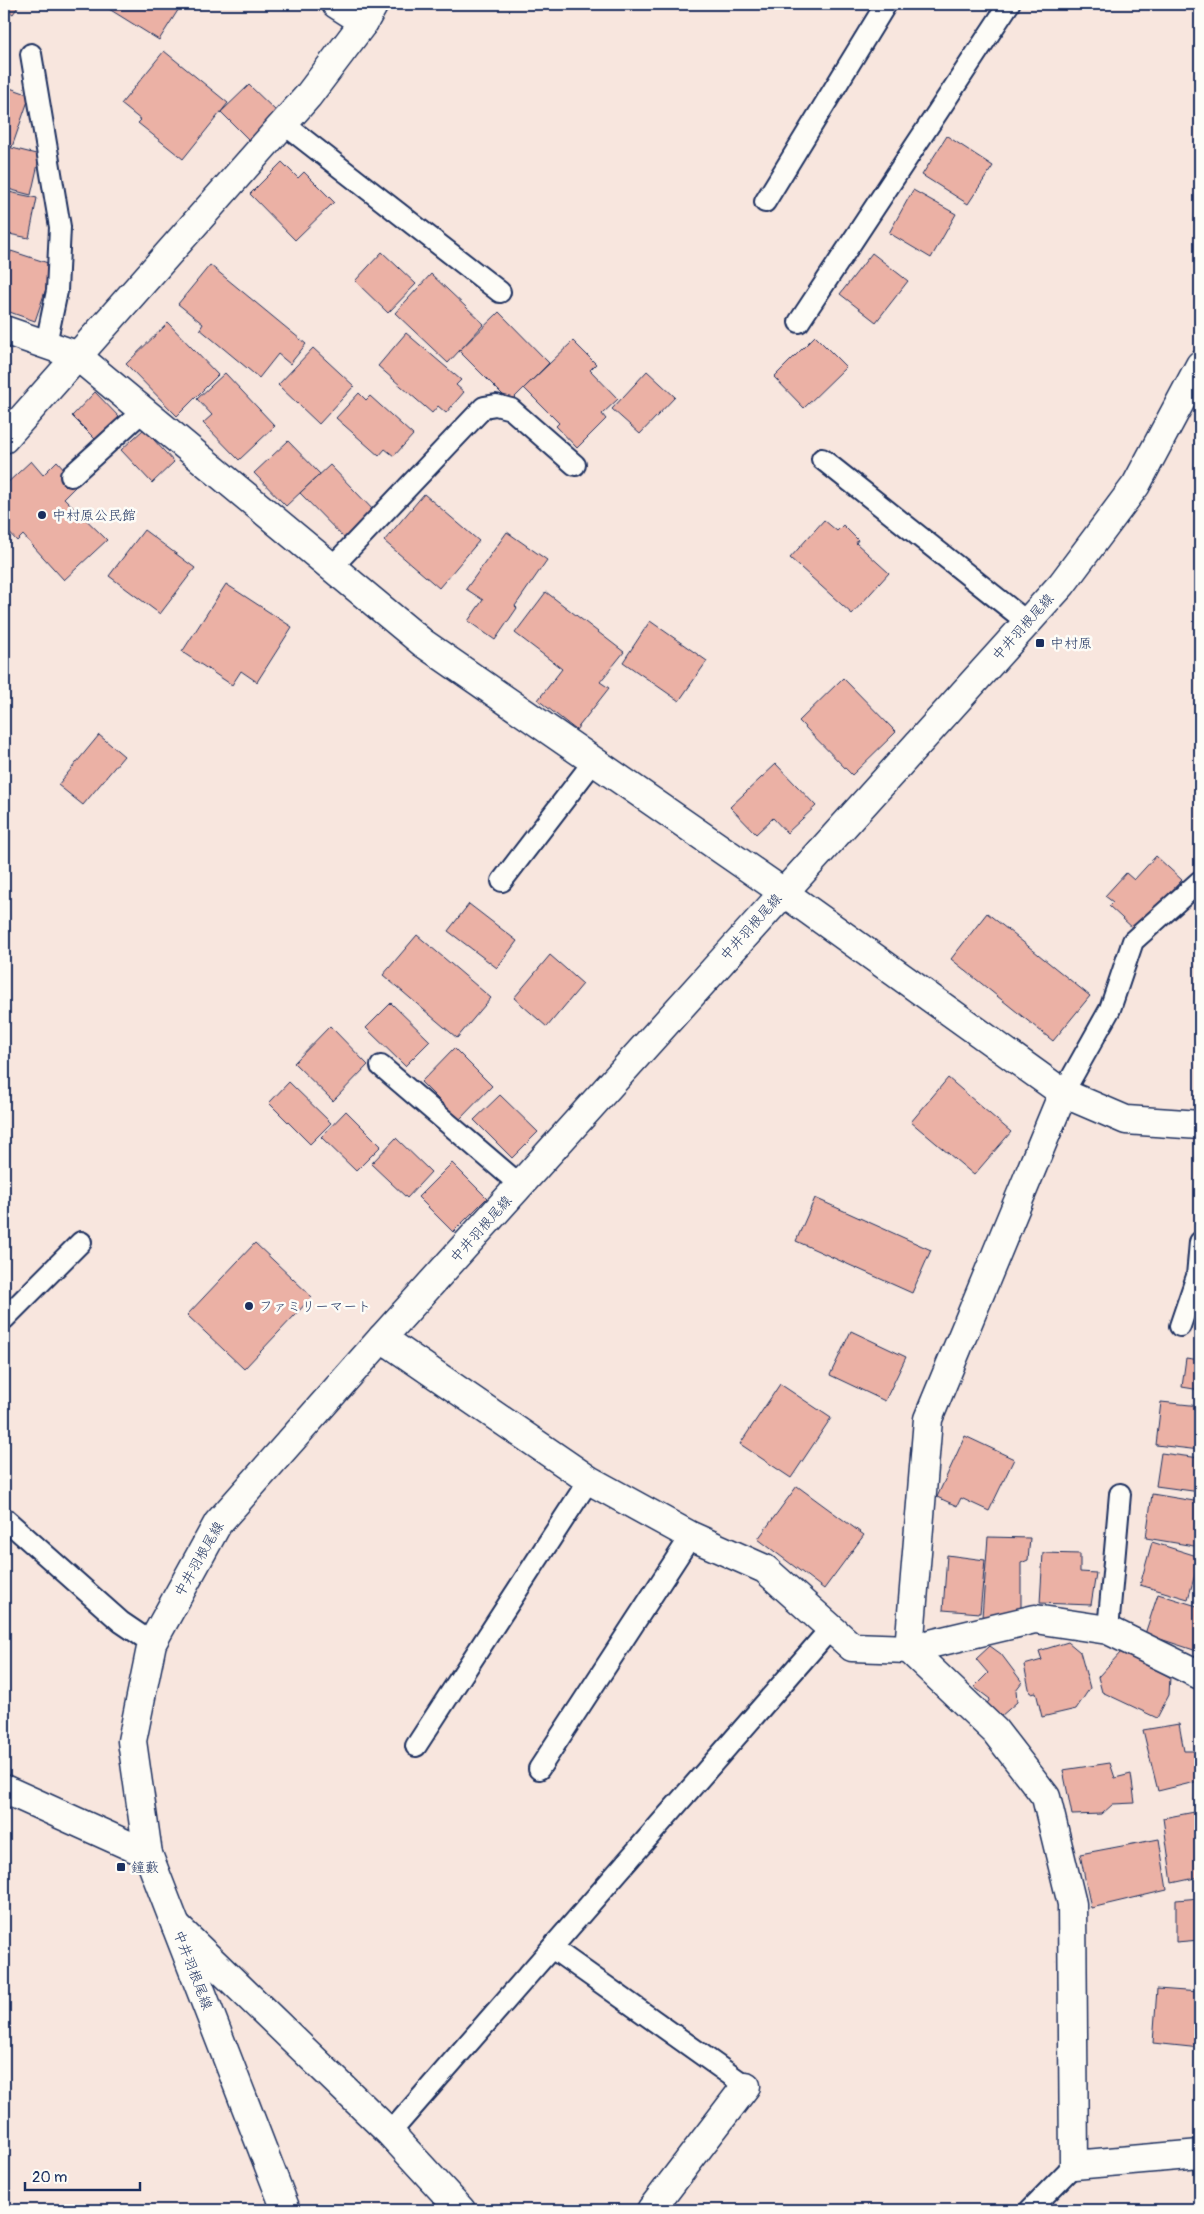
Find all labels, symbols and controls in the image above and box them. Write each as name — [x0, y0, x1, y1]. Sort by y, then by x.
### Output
place label: 中村原公民館 — [52, 507, 136, 524]
marker: 中村原公民館 — [36, 509, 48, 521]
street label: 中井羽根尾線 — [989, 590, 1057, 664]
place label: 中村原 — [1050, 635, 1092, 652]
marker: 中村原 — [1034, 637, 1046, 649]
street label: 中井羽根尾線 — [717, 890, 785, 964]
street label: 中井羽根尾線 — [447, 1192, 515, 1266]
place label: ファミリーマート — [259, 1298, 371, 1315]
marker: ファミリーマート — [243, 1300, 255, 1312]
street label: 中井羽根尾線 — [171, 1518, 227, 1600]
place label: 鐘藪 — [131, 1859, 159, 1876]
marker: 鐘藪 — [115, 1861, 127, 1873]
street label: 中井羽根尾線 — [170, 1928, 216, 2012]
scale bar — [25, 2159, 140, 2191]
text: 20 m — [32, 2168, 67, 2187]

